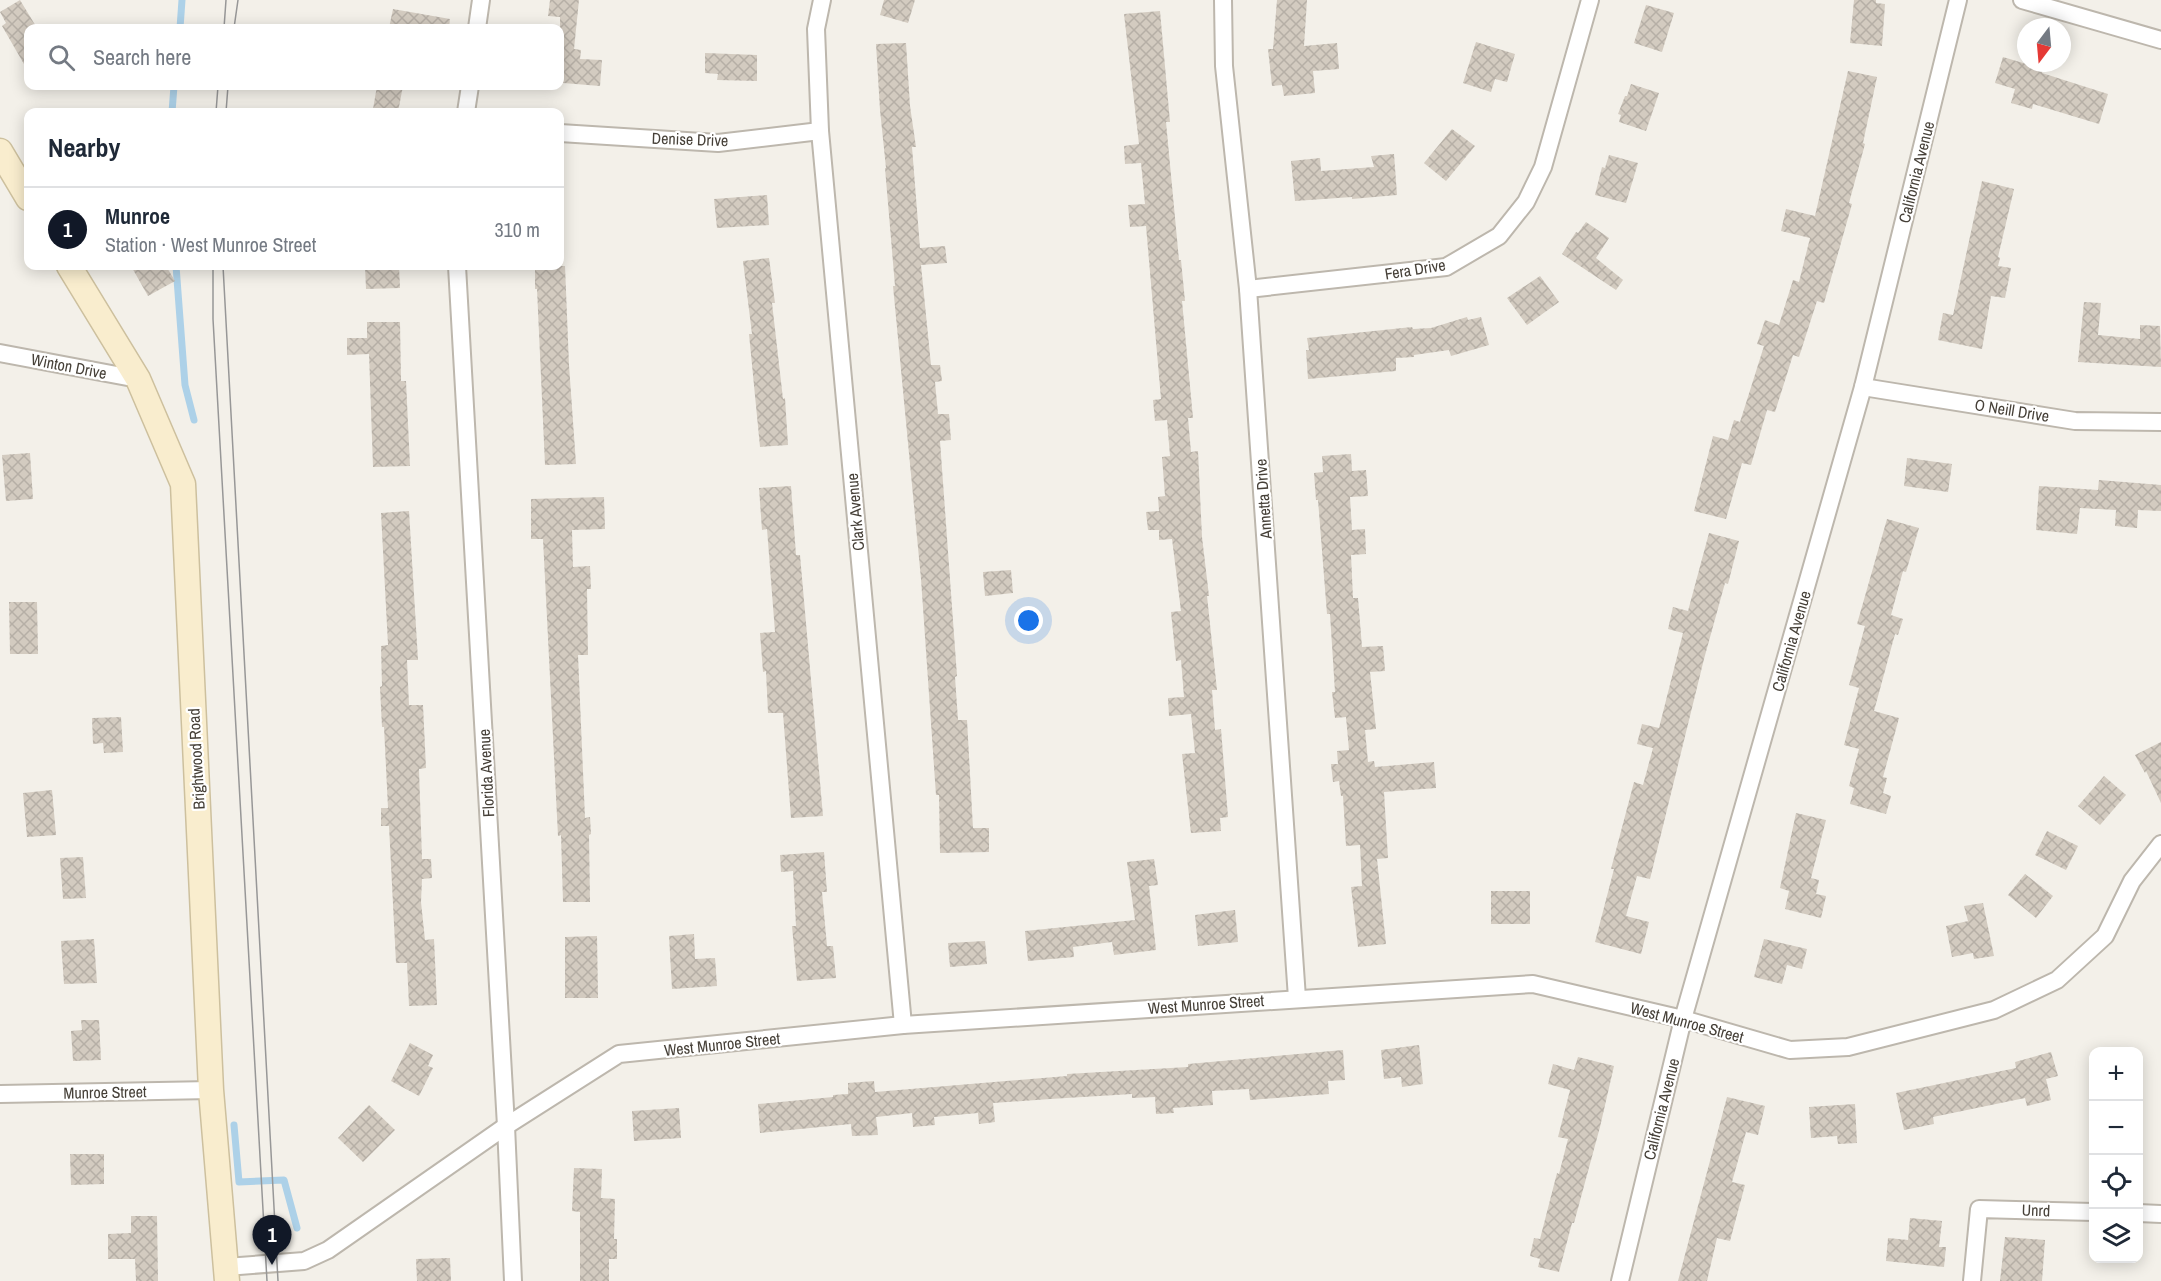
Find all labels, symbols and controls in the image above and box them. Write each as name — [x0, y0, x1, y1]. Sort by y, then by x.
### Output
north arrow — [2017, 18, 2071, 72]
search box — [24, 24, 564, 90]
icon: search — [45, 41, 78, 74]
text: Search here — [93, 42, 191, 72]
street label: California Avenue — [1893, 119, 1939, 225]
street label: Denise Drive — [651, 127, 729, 151]
text: Nearby — [48, 130, 120, 165]
text: Munroe — [105, 201, 170, 231]
text: 1 — [63, 216, 72, 243]
text: 310 m — [494, 216, 540, 243]
text: Station · West Munroe Street — [105, 231, 316, 258]
street label: Fera Drive — [1383, 253, 1447, 285]
street label: Winton Drive — [29, 348, 109, 384]
street label: O Neill Drive — [1973, 393, 2051, 427]
street label: Annetta Drive — [1249, 458, 1277, 541]
street label: Clark Avenue — [841, 472, 869, 552]
street label: California Avenue — [1766, 588, 1816, 694]
your location — [1014, 606, 1043, 635]
street label: Brightwood Road — [182, 708, 210, 810]
street label: Florida Avenue — [473, 728, 499, 818]
street label: West Munroe Street — [1147, 989, 1265, 1019]
street label: West Munroe Street — [1628, 996, 1746, 1048]
street label: West Munroe Street — [663, 1027, 781, 1061]
map controls — [2089, 1047, 2143, 1263]
button: + — [2089, 1047, 2143, 1101]
street label: California Avenue — [1638, 1056, 1684, 1162]
street label: Munroe Street — [63, 1080, 147, 1104]
button: − — [2089, 1101, 2143, 1155]
button: locate — [2089, 1155, 2143, 1209]
street label: Unrd — [2021, 1199, 2051, 1221]
button: layers — [2089, 1209, 2143, 1263]
pin: 1 — [252, 1216, 292, 1265]

